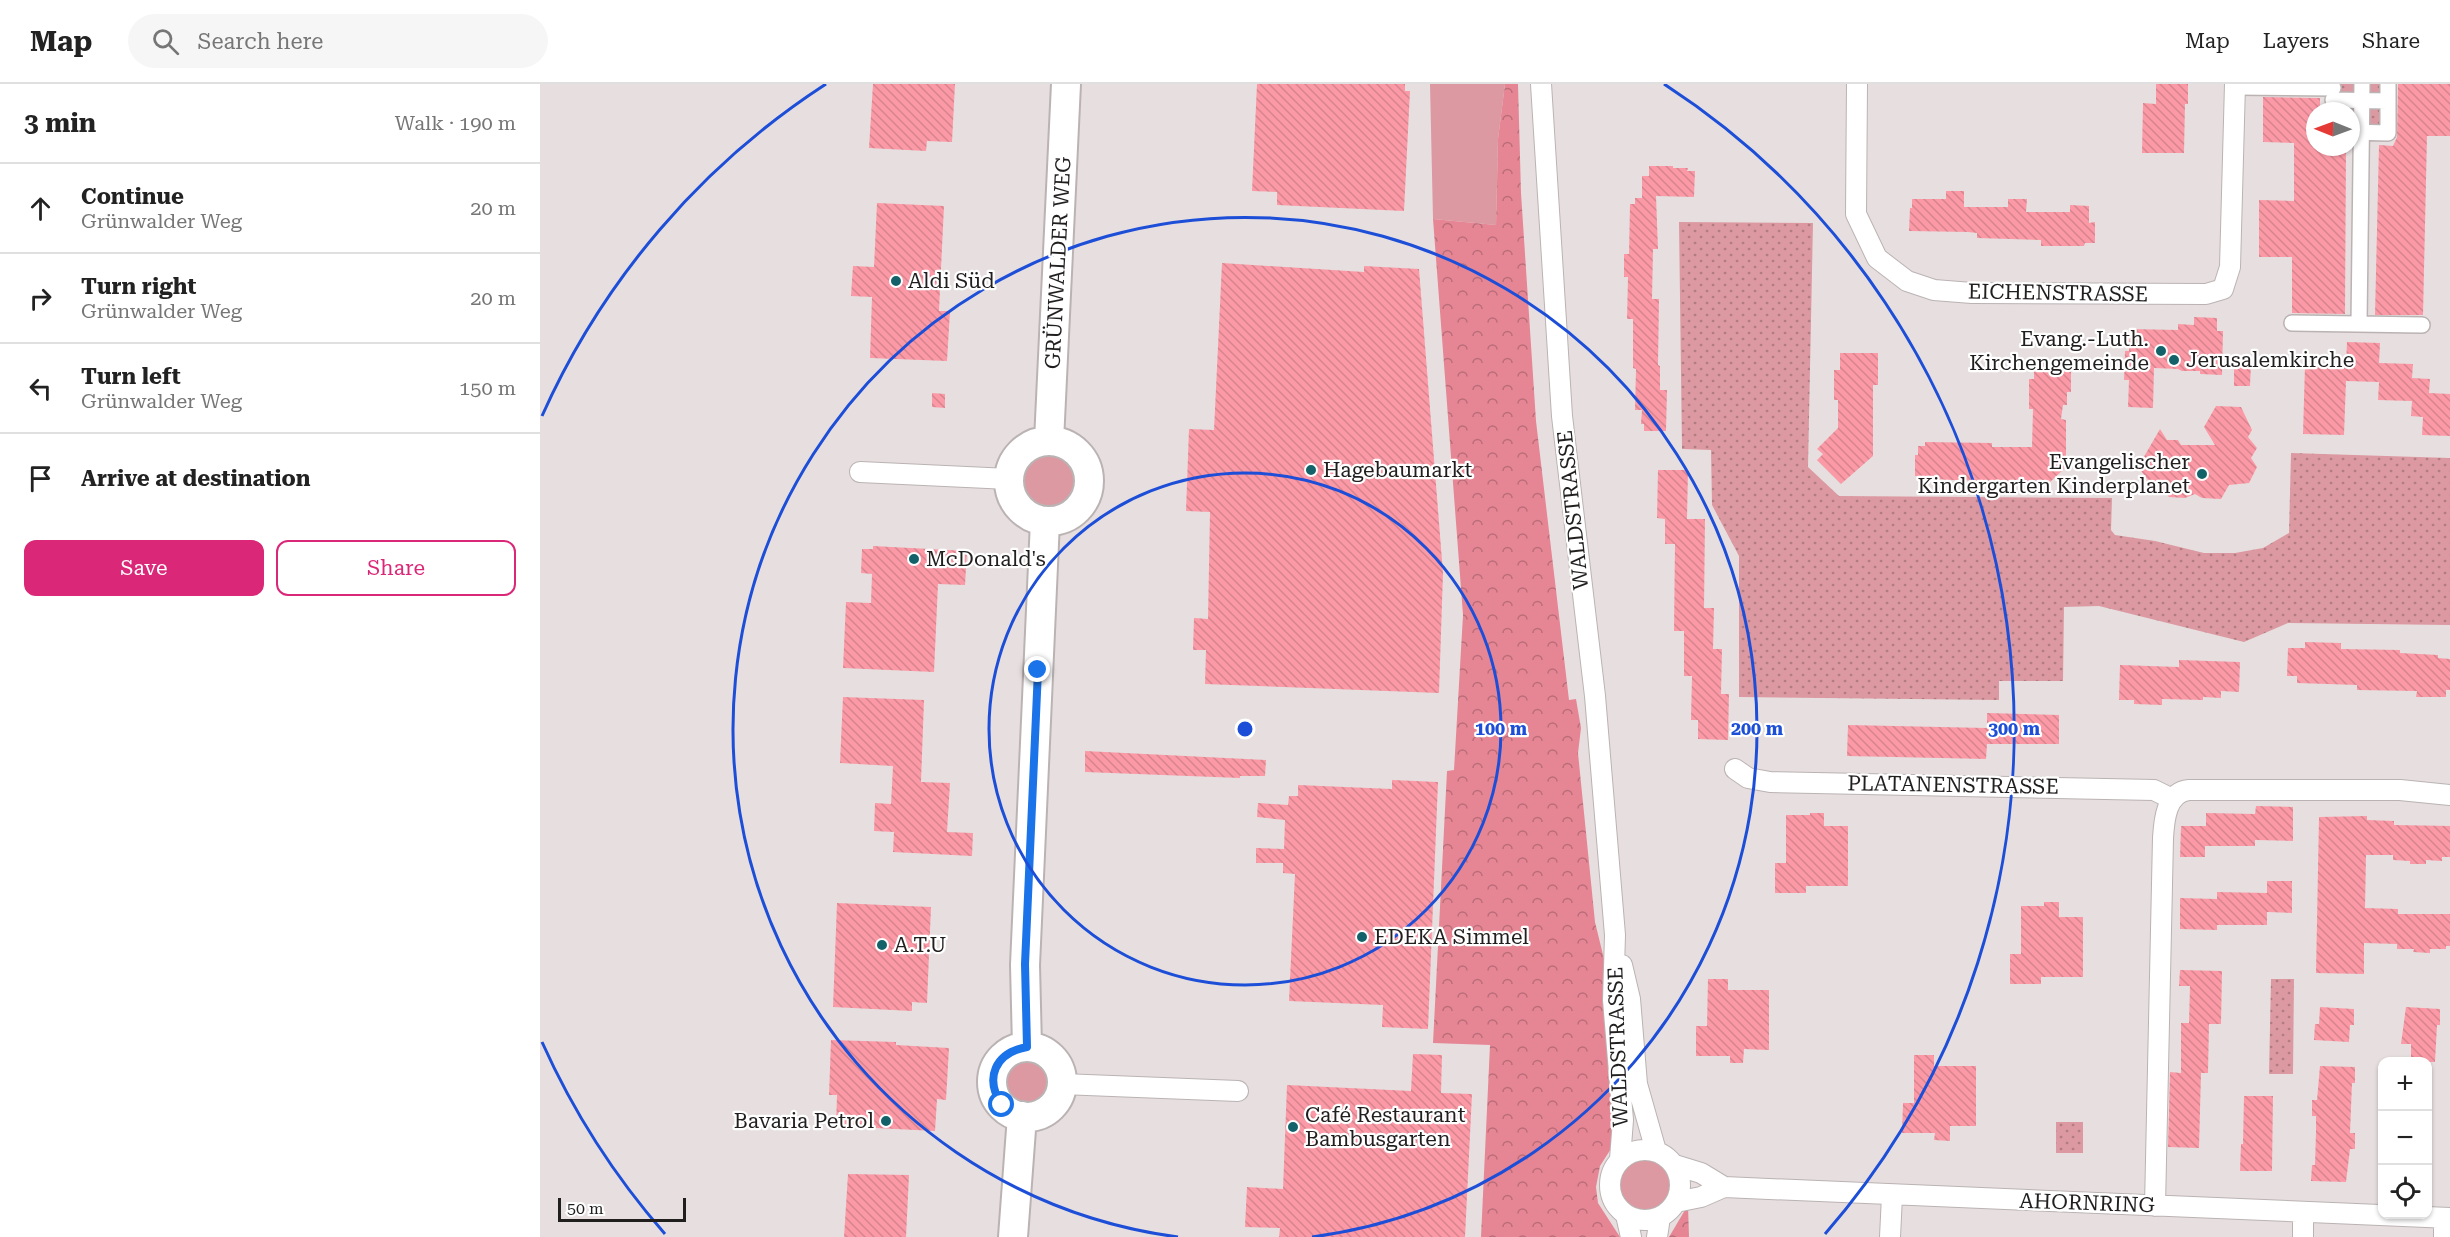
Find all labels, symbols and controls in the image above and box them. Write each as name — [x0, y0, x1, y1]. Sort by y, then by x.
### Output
search box — [128, 14, 548, 68]
text: Map — [30, 25, 92, 58]
icon: search — [149, 25, 182, 58]
text: Search here — [197, 29, 323, 54]
text: Map — [2185, 29, 2230, 53]
text: Layers — [2263, 29, 2329, 53]
text: Share — [2362, 29, 2420, 53]
north arrow — [2306, 102, 2360, 156]
text: 3 min — [24, 108, 96, 138]
text: Walk · 190 m — [395, 111, 516, 135]
street label: GRÜNWALDER WEG — [1039, 156, 1076, 370]
text: Continue — [81, 184, 184, 209]
icon: ahead — [24, 192, 57, 225]
text: 20 m — [470, 196, 516, 220]
text: Grünwalder Weg — [81, 209, 242, 233]
place label: Aldi Süd — [908, 269, 995, 293]
text: Turn right — [81, 274, 196, 299]
marker: Aldi Süd — [889, 274, 903, 288]
street label: EICHENSTRASSE — [1968, 279, 2148, 307]
icon: right — [24, 282, 57, 315]
text: 20 m — [470, 286, 516, 310]
text: Grünwalder Weg — [81, 299, 242, 323]
place label: Evang.-Luth. Kirchengemeinde — [1969, 327, 2149, 375]
marker: Evang.-Luth. Kirchengemeinde — [2154, 344, 2168, 358]
place label: Jerusalemkirche — [2186, 348, 2354, 372]
marker: Jerusalemkirche — [2167, 353, 2181, 367]
text: Turn left — [81, 364, 181, 389]
icon: left — [24, 372, 57, 405]
text: 150 m — [459, 376, 516, 400]
text: Grünwalder Weg — [81, 389, 242, 413]
street label: WALDSTRASSE — [1553, 429, 1593, 591]
place label: Evangelischer Kindergarten Kinderplanet — [1918, 450, 2190, 498]
place label: Hagebaumarkt — [1323, 458, 1473, 482]
icon: arrive — [24, 462, 57, 495]
marker: Hagebaumarkt — [1304, 463, 1318, 477]
text: Arrive at destination — [81, 466, 310, 491]
marker: Evangelischer Kindergarten Kinderplanet — [2195, 467, 2209, 481]
button: Save — [24, 540, 264, 596]
button: Share — [276, 540, 516, 596]
place label: McDonald's — [926, 547, 1046, 571]
marker: McDonald's — [907, 552, 921, 566]
route end — [1024, 656, 1050, 682]
text: 100 m — [1475, 718, 1528, 739]
text: 200 m — [1731, 718, 1784, 739]
text: 300 m — [1988, 718, 2041, 739]
centre of rings — [1235, 719, 1255, 739]
street label: PLATANENSTRASSE — [1847, 771, 2059, 799]
place label: EDEKA Simmel — [1374, 925, 1529, 949]
marker: EDEKA Simmel — [1355, 930, 1369, 944]
place label: A.T.U — [894, 933, 947, 957]
marker: A.T.U — [875, 938, 889, 952]
street label: WALDSTRASSE — [1603, 966, 1633, 1128]
map controls — [2378, 1057, 2432, 1219]
button: + — [2378, 1057, 2432, 1111]
route start — [988, 1091, 1014, 1117]
place label: Café Restaurant Bambusgarten — [1305, 1103, 1466, 1151]
place label: Bavaria Petrol — [734, 1109, 875, 1133]
button: − — [2378, 1111, 2432, 1165]
marker: Bavaria Petrol — [879, 1114, 893, 1128]
marker: Café Restaurant Bambusgarten — [1286, 1120, 1300, 1134]
button: locate — [2378, 1165, 2432, 1219]
street label: AHORNRING — [2019, 1189, 2155, 1217]
scale bar — [558, 1195, 686, 1222]
text: 50 m — [567, 1199, 604, 1218]

